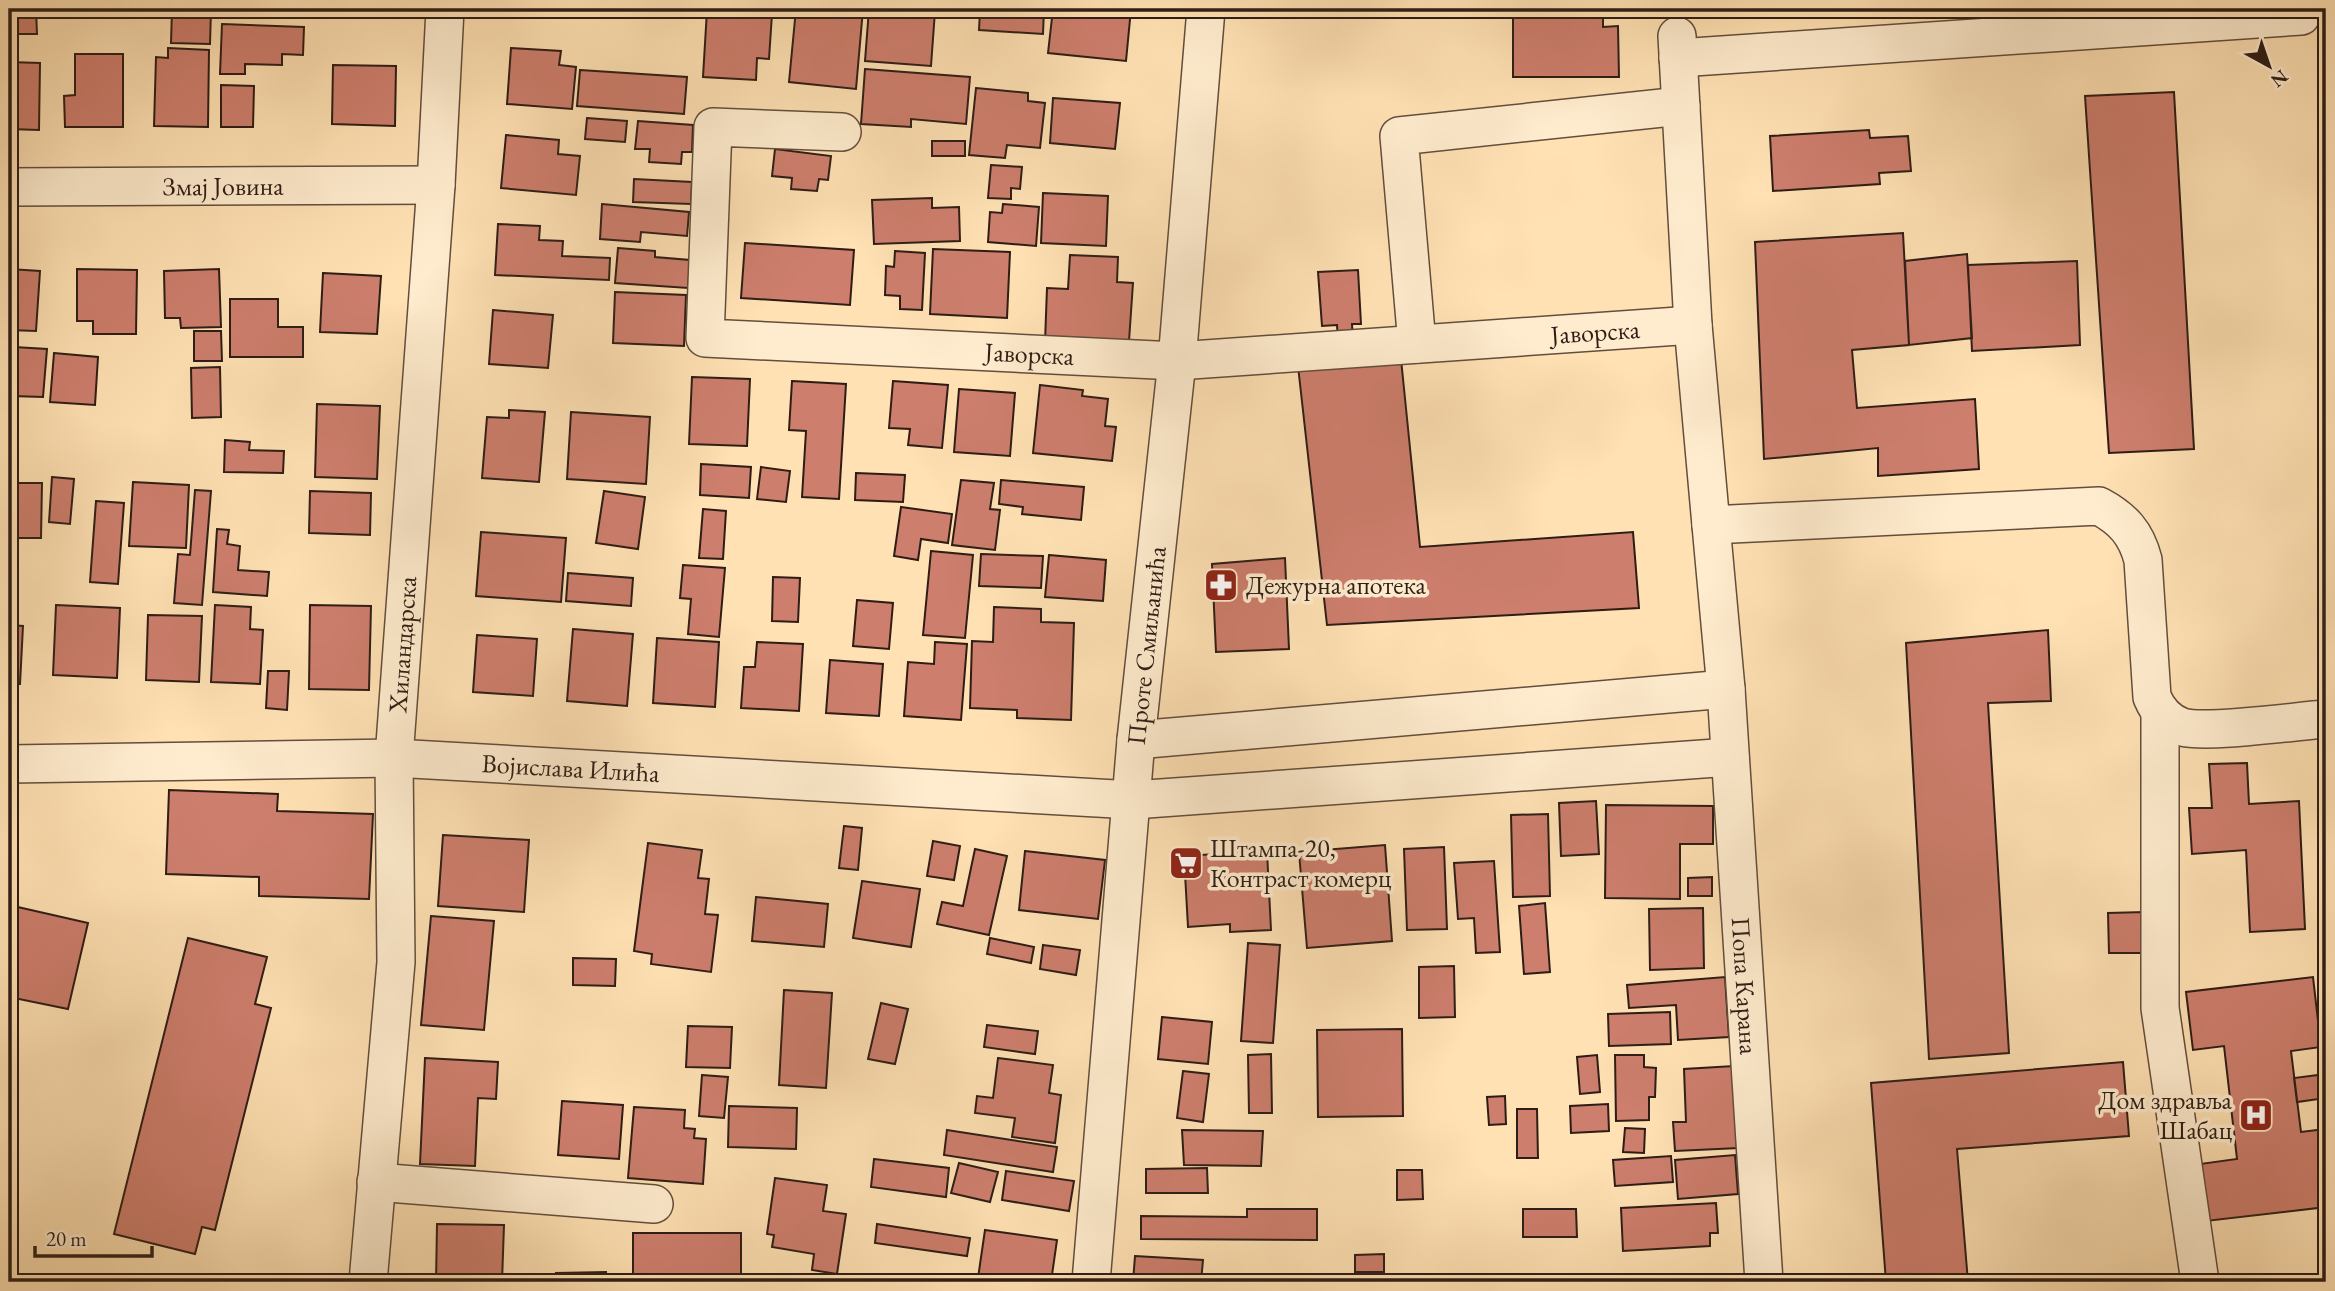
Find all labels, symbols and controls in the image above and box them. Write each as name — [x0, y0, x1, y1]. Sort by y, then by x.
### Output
north arrow — [2234, 32, 2304, 102]
text: N — [2265, 64, 2294, 94]
street label: Змај Јовина — [162, 169, 284, 203]
street label: Јаворска — [1547, 312, 1641, 352]
street label: Јаворска — [982, 335, 1075, 373]
street label: Проте Смиљанића — [1119, 544, 1174, 746]
pharmacy icon: Дежурна апотека — [1202, 566, 1240, 604]
place label: Дежурна апотека — [1246, 568, 1426, 602]
street label: Хиландарска — [380, 574, 424, 715]
street label: Војислава Илића — [481, 746, 661, 790]
place label: Штампа-20, Контраст комерц — [1210, 831, 1392, 895]
supermarket icon: Штампа-20, Контраст комерц — [1167, 844, 1205, 882]
street label: Попа Карана — [1724, 916, 1766, 1056]
place label: Дом здравља Шабац — [2098, 1083, 2233, 1147]
hospital icon: Дом здравља Шабац — [2237, 1096, 2275, 1134]
scale bar — [35, 1214, 152, 1258]
text: 20 m — [46, 1225, 87, 1252]

